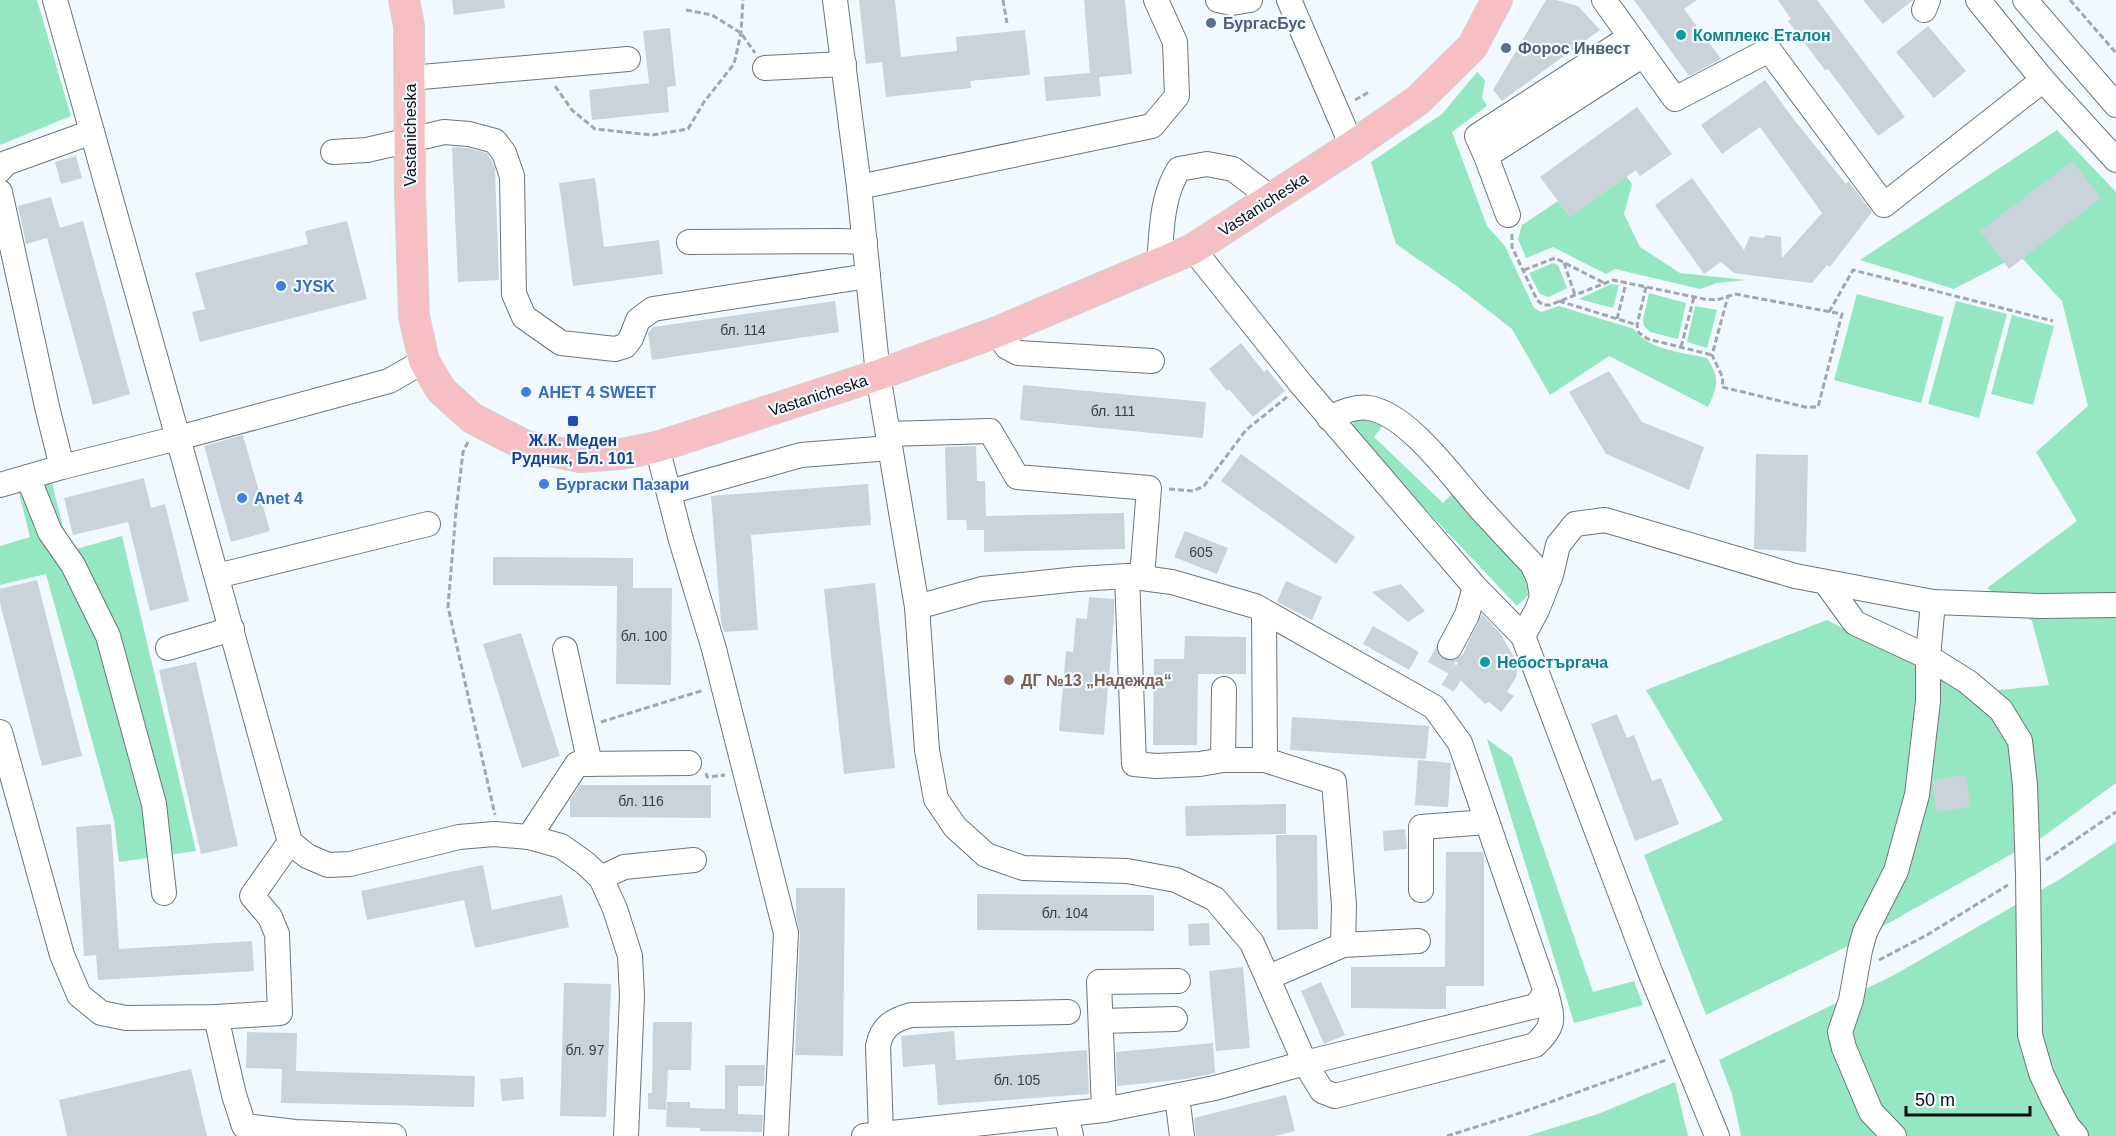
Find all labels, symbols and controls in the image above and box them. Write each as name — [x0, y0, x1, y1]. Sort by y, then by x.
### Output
place label: БургасБус — [1223, 15, 1306, 32]
marker: БургасБус — [1204, 16, 1218, 30]
place label: Комплекс Еталон — [1693, 27, 1831, 44]
marker: Комплекс Еталон — [1674, 28, 1688, 42]
place label: Форос Инвест — [1518, 40, 1630, 57]
marker: Форос Инвест — [1499, 41, 1513, 55]
street label: Vastanicheska — [402, 83, 419, 186]
street label: Vastanicheska — [1216, 169, 1311, 240]
place label: JYSK — [293, 278, 335, 295]
marker: JYSK — [274, 279, 288, 293]
house number: бл. 114 — [720, 322, 766, 338]
street label: Vastanicheska — [767, 371, 870, 419]
place label: АНЕТ 4 SWEET — [538, 384, 656, 401]
marker: АНЕТ 4 SWEET — [519, 385, 533, 399]
house number: бл. 111 — [1091, 403, 1136, 419]
marker: Ж.К. Меден Рудник, Бл. 101 — [566, 414, 580, 428]
place label: Ж.К. Меден Рудник, Бл. 101 — [512, 432, 635, 467]
place label: Бургаски Пазари — [556, 476, 689, 493]
marker: Бургаски Пазари — [537, 477, 551, 491]
place label: Anet 4 — [254, 490, 303, 507]
marker: Anet 4 — [235, 491, 249, 505]
house number: 605 — [1189, 544, 1213, 560]
house number: бл. 100 — [621, 628, 668, 644]
place label: Небостъргача — [1497, 654, 1608, 671]
marker: Небостъргача — [1478, 655, 1492, 669]
place label: ДГ №13 „Надежда“ — [1021, 672, 1172, 689]
marker: ДГ №13 „Надежда“ — [1002, 673, 1016, 687]
house number: бл. 116 — [618, 793, 664, 809]
house number: бл. 104 — [1042, 905, 1089, 921]
house number: бл. 97 — [566, 1042, 605, 1058]
house number: бл. 105 — [994, 1072, 1041, 1088]
scale bar — [1906, 1079, 2030, 1117]
text: 50 m — [1915, 1090, 1955, 1110]

